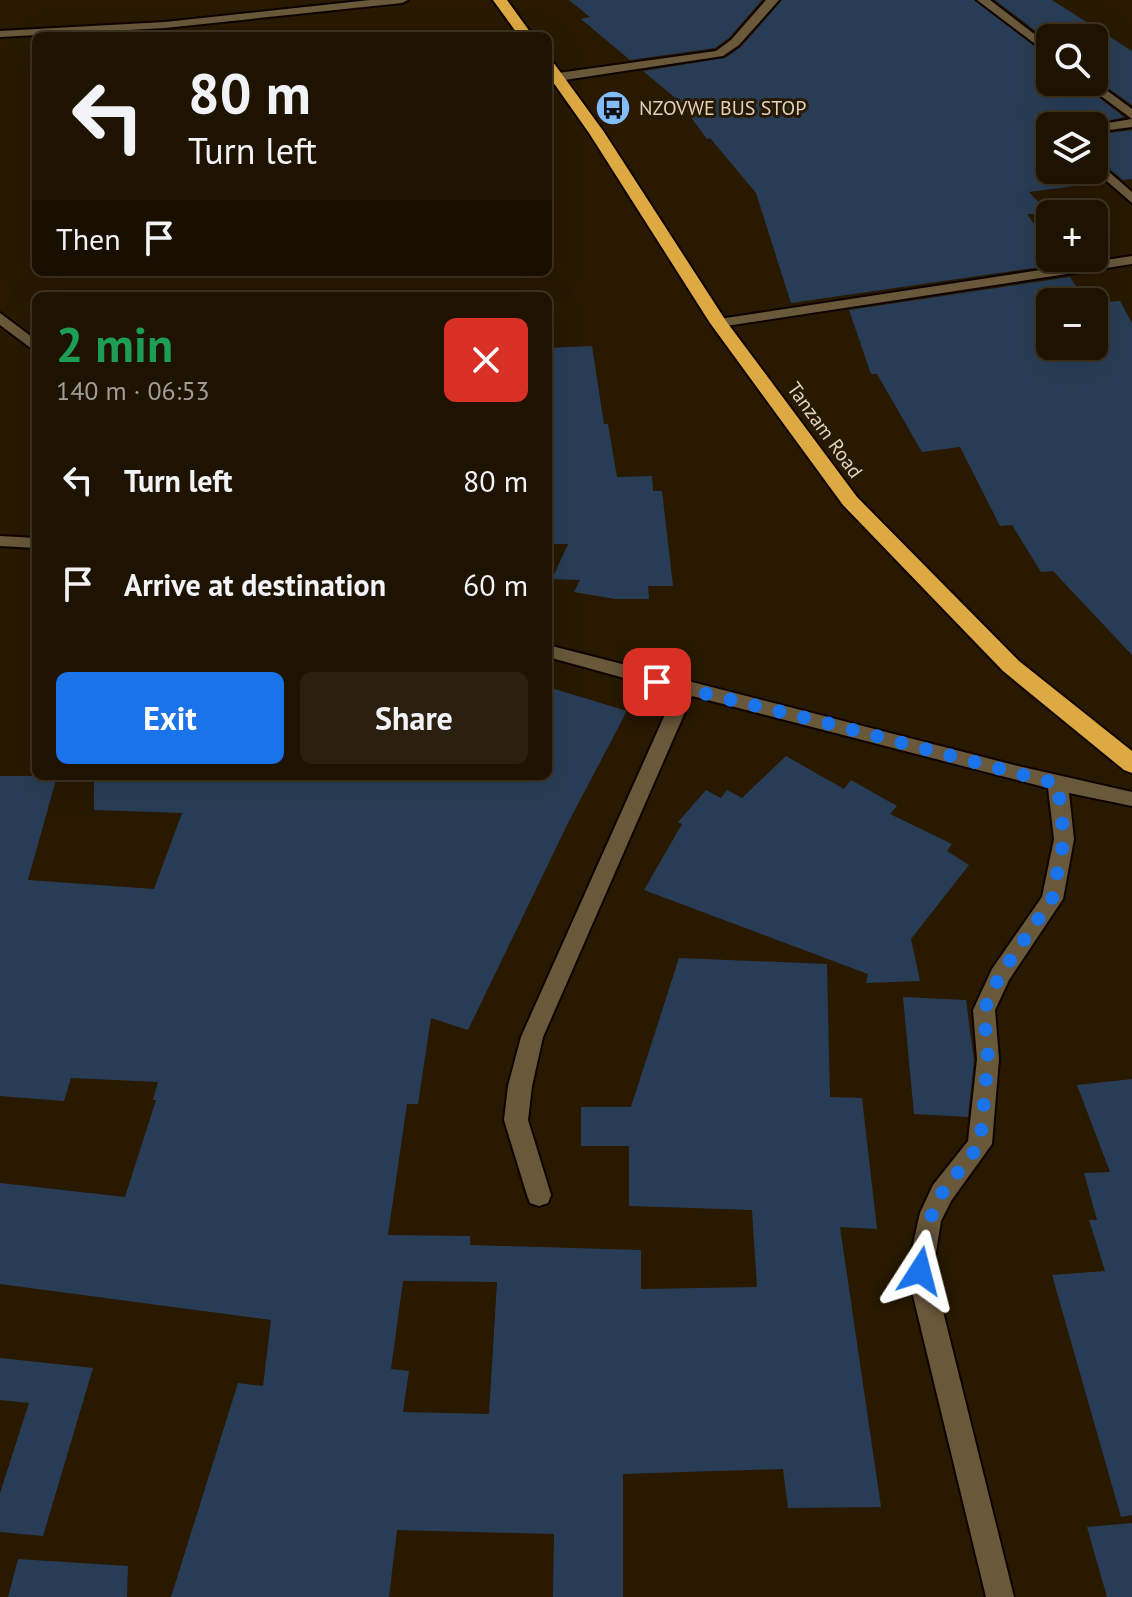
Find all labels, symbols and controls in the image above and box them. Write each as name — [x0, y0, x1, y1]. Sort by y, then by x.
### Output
map controls — [1036, 24, 1108, 360]
button: search — [1036, 24, 1108, 96]
text: 80 m — [188, 57, 311, 129]
icon: left — [56, 64, 160, 168]
bus stop icon: NZOVWE BUS STOP — [594, 89, 632, 127]
place label: NZOVWE BUS STOP — [639, 95, 806, 121]
button: layers — [1036, 112, 1108, 184]
text: Turn left — [188, 127, 317, 174]
button: + — [1036, 200, 1108, 272]
icon: arrive — [137, 216, 181, 260]
text: Then — [56, 219, 121, 258]
button: − — [1036, 288, 1108, 360]
text: 2 min — [56, 313, 173, 375]
button: close — [444, 318, 528, 402]
text: 140 m · 06:53 — [56, 374, 210, 407]
street label: Tanzam Road — [781, 377, 869, 483]
icon: left — [56, 458, 100, 502]
text: Turn left — [124, 461, 232, 500]
text: 80 m — [463, 461, 528, 500]
icon: arrive — [56, 562, 100, 606]
text: Arrive at destination — [124, 565, 386, 604]
text: 60 m — [463, 565, 528, 604]
pin — [623, 648, 691, 716]
icon: arrive — [635, 660, 679, 704]
button: Exit — [56, 672, 284, 764]
button: Share — [300, 672, 528, 764]
position arrow — [878, 1229, 962, 1313]

